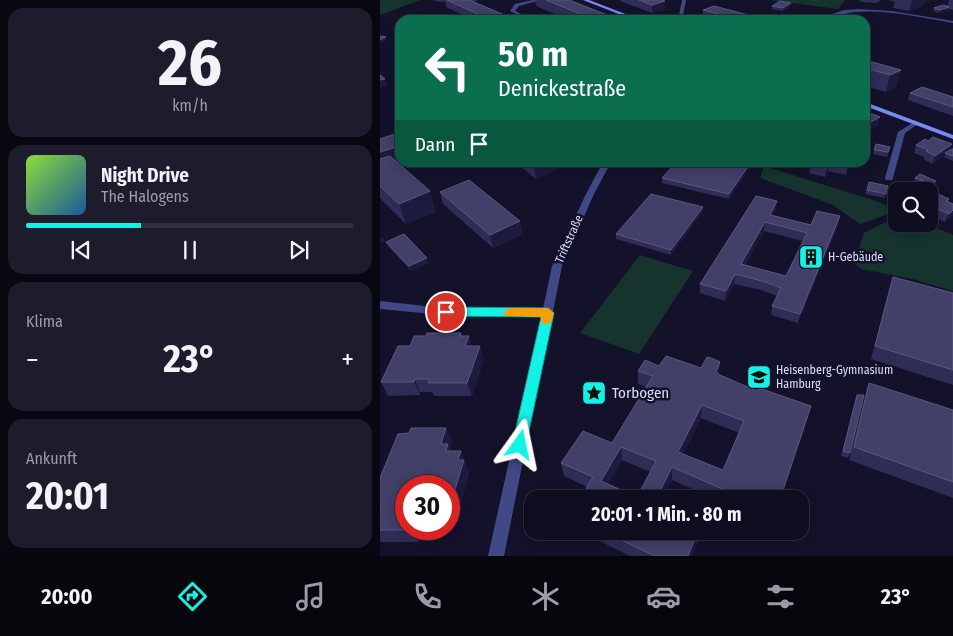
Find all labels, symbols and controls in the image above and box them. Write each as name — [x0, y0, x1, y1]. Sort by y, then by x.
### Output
text: 26 — [158, 24, 222, 102]
text: 50 m — [498, 33, 568, 75]
icon: left — [415, 35, 480, 100]
text: Denickestraße — [498, 75, 626, 102]
text: km/h — [172, 96, 208, 115]
icon: arrive — [465, 130, 493, 158]
text: Dann — [415, 133, 455, 156]
text: Night Drive — [101, 164, 189, 187]
map controls — [888, 182, 938, 232]
button: search — [888, 182, 938, 232]
text: The Halogens — [101, 187, 189, 206]
street label: Triftstraße — [552, 213, 586, 265]
icon: previous — [67, 236, 95, 264]
icon: pause — [176, 236, 204, 264]
icon: next — [285, 236, 313, 264]
building icon: H-Gebäude — [798, 244, 824, 270]
place label: H-Gebäude — [828, 250, 883, 264]
pin — [425, 291, 467, 333]
icon: arrive — [432, 298, 460, 326]
text: Klima — [26, 312, 63, 331]
text: 23° — [163, 336, 217, 382]
text: − — [26, 343, 39, 376]
text: + — [341, 343, 354, 376]
place label: Heisenberg-Gymnasium Hamburg — [776, 363, 893, 391]
school or university icon: Heisenberg-Gymnasium Hamburg — [746, 364, 772, 390]
place icon: Torbogen — [581, 380, 607, 406]
place label: Torbogen — [612, 384, 669, 402]
position arrow — [493, 418, 545, 470]
text: Ankunft — [26, 449, 77, 468]
text: 20:01 — [26, 473, 109, 519]
speed limit sign: 30 — [395, 475, 460, 540]
text: 20:01 · 1 Min. · 80 m — [592, 503, 741, 526]
icon: directions — [175, 579, 210, 614]
icon: music — [293, 579, 328, 614]
icon: phone — [410, 579, 445, 614]
icon: climate — [528, 579, 563, 614]
icon: car — [646, 579, 681, 614]
icon: filters — [763, 579, 798, 614]
text: 20:00 — [41, 583, 93, 610]
text: 23° — [881, 583, 912, 610]

